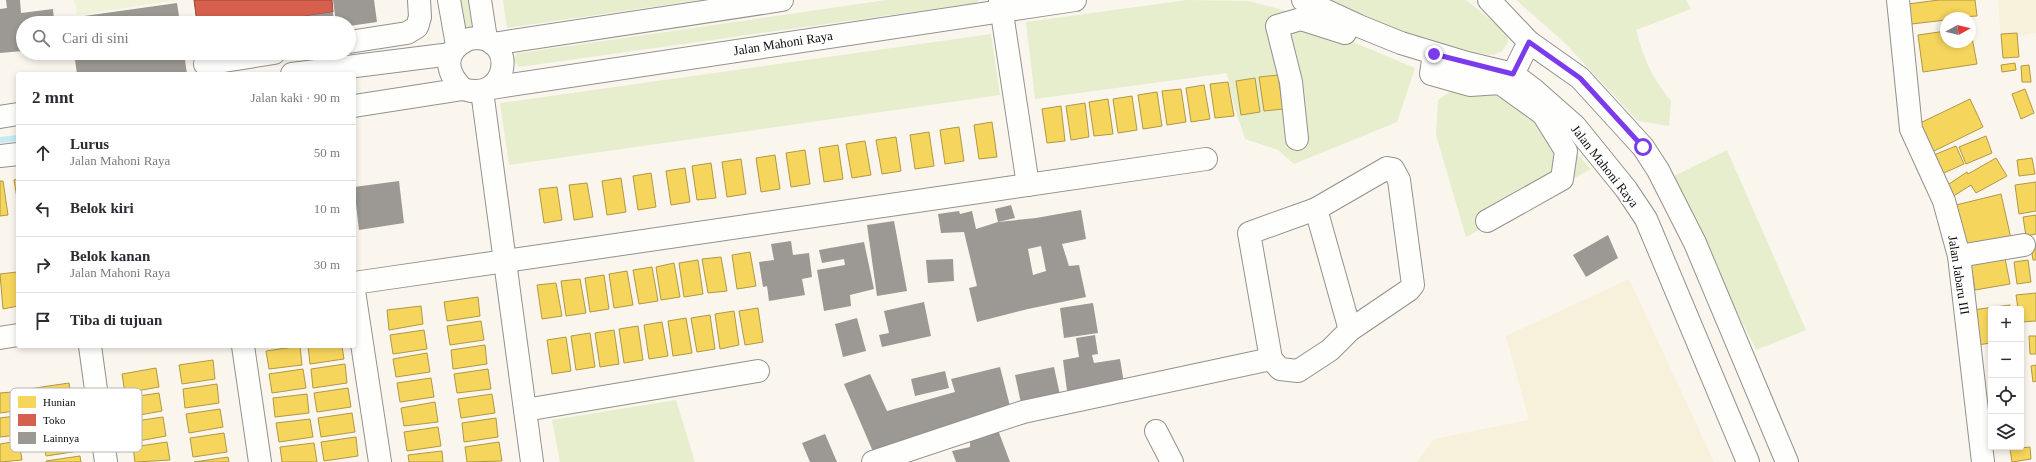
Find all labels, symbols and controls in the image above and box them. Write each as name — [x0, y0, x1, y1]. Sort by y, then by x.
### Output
north arrow — [1940, 12, 1976, 48]
search box — [16, 16, 356, 60]
icon: search — [30, 27, 52, 49]
street label: Jalan Mahoni Raya — [732, 28, 834, 58]
text: Cari di sini — [62, 30, 129, 46]
route end — [1425, 45, 1443, 63]
text: 2 mnt — [32, 88, 74, 107]
text: Jalan kaki · 90 m — [250, 90, 340, 105]
street label: Jalan Mahoni Raya — [1568, 122, 1642, 210]
text: Lurus — [70, 136, 109, 152]
route start — [1634, 138, 1652, 156]
icon: ahead — [32, 142, 54, 164]
text: 50 m — [314, 145, 340, 160]
text: Jalan Mahoni Raya — [70, 153, 170, 168]
icon: left — [32, 198, 54, 220]
text: Belok kiri — [70, 200, 134, 216]
text: 10 m — [314, 201, 340, 216]
street label: Jalan Jabaru III — [1945, 234, 1973, 316]
text: Belok kanan — [70, 248, 150, 264]
icon: right — [32, 254, 54, 276]
text: 30 m — [314, 257, 340, 272]
text: Jalan Mahoni Raya — [70, 265, 170, 280]
map controls — [1988, 306, 2024, 450]
button: + — [1988, 306, 2024, 342]
icon: arrive — [32, 310, 54, 332]
text: Tiba di tujuan — [70, 312, 162, 328]
button: − — [1988, 342, 2024, 378]
button: locate — [1988, 378, 2024, 414]
legend — [10, 388, 142, 452]
text: Hunian — [43, 396, 76, 408]
text: Toko — [43, 414, 66, 426]
button: layers — [1988, 414, 2024, 450]
text: Lainnya — [43, 432, 79, 444]

